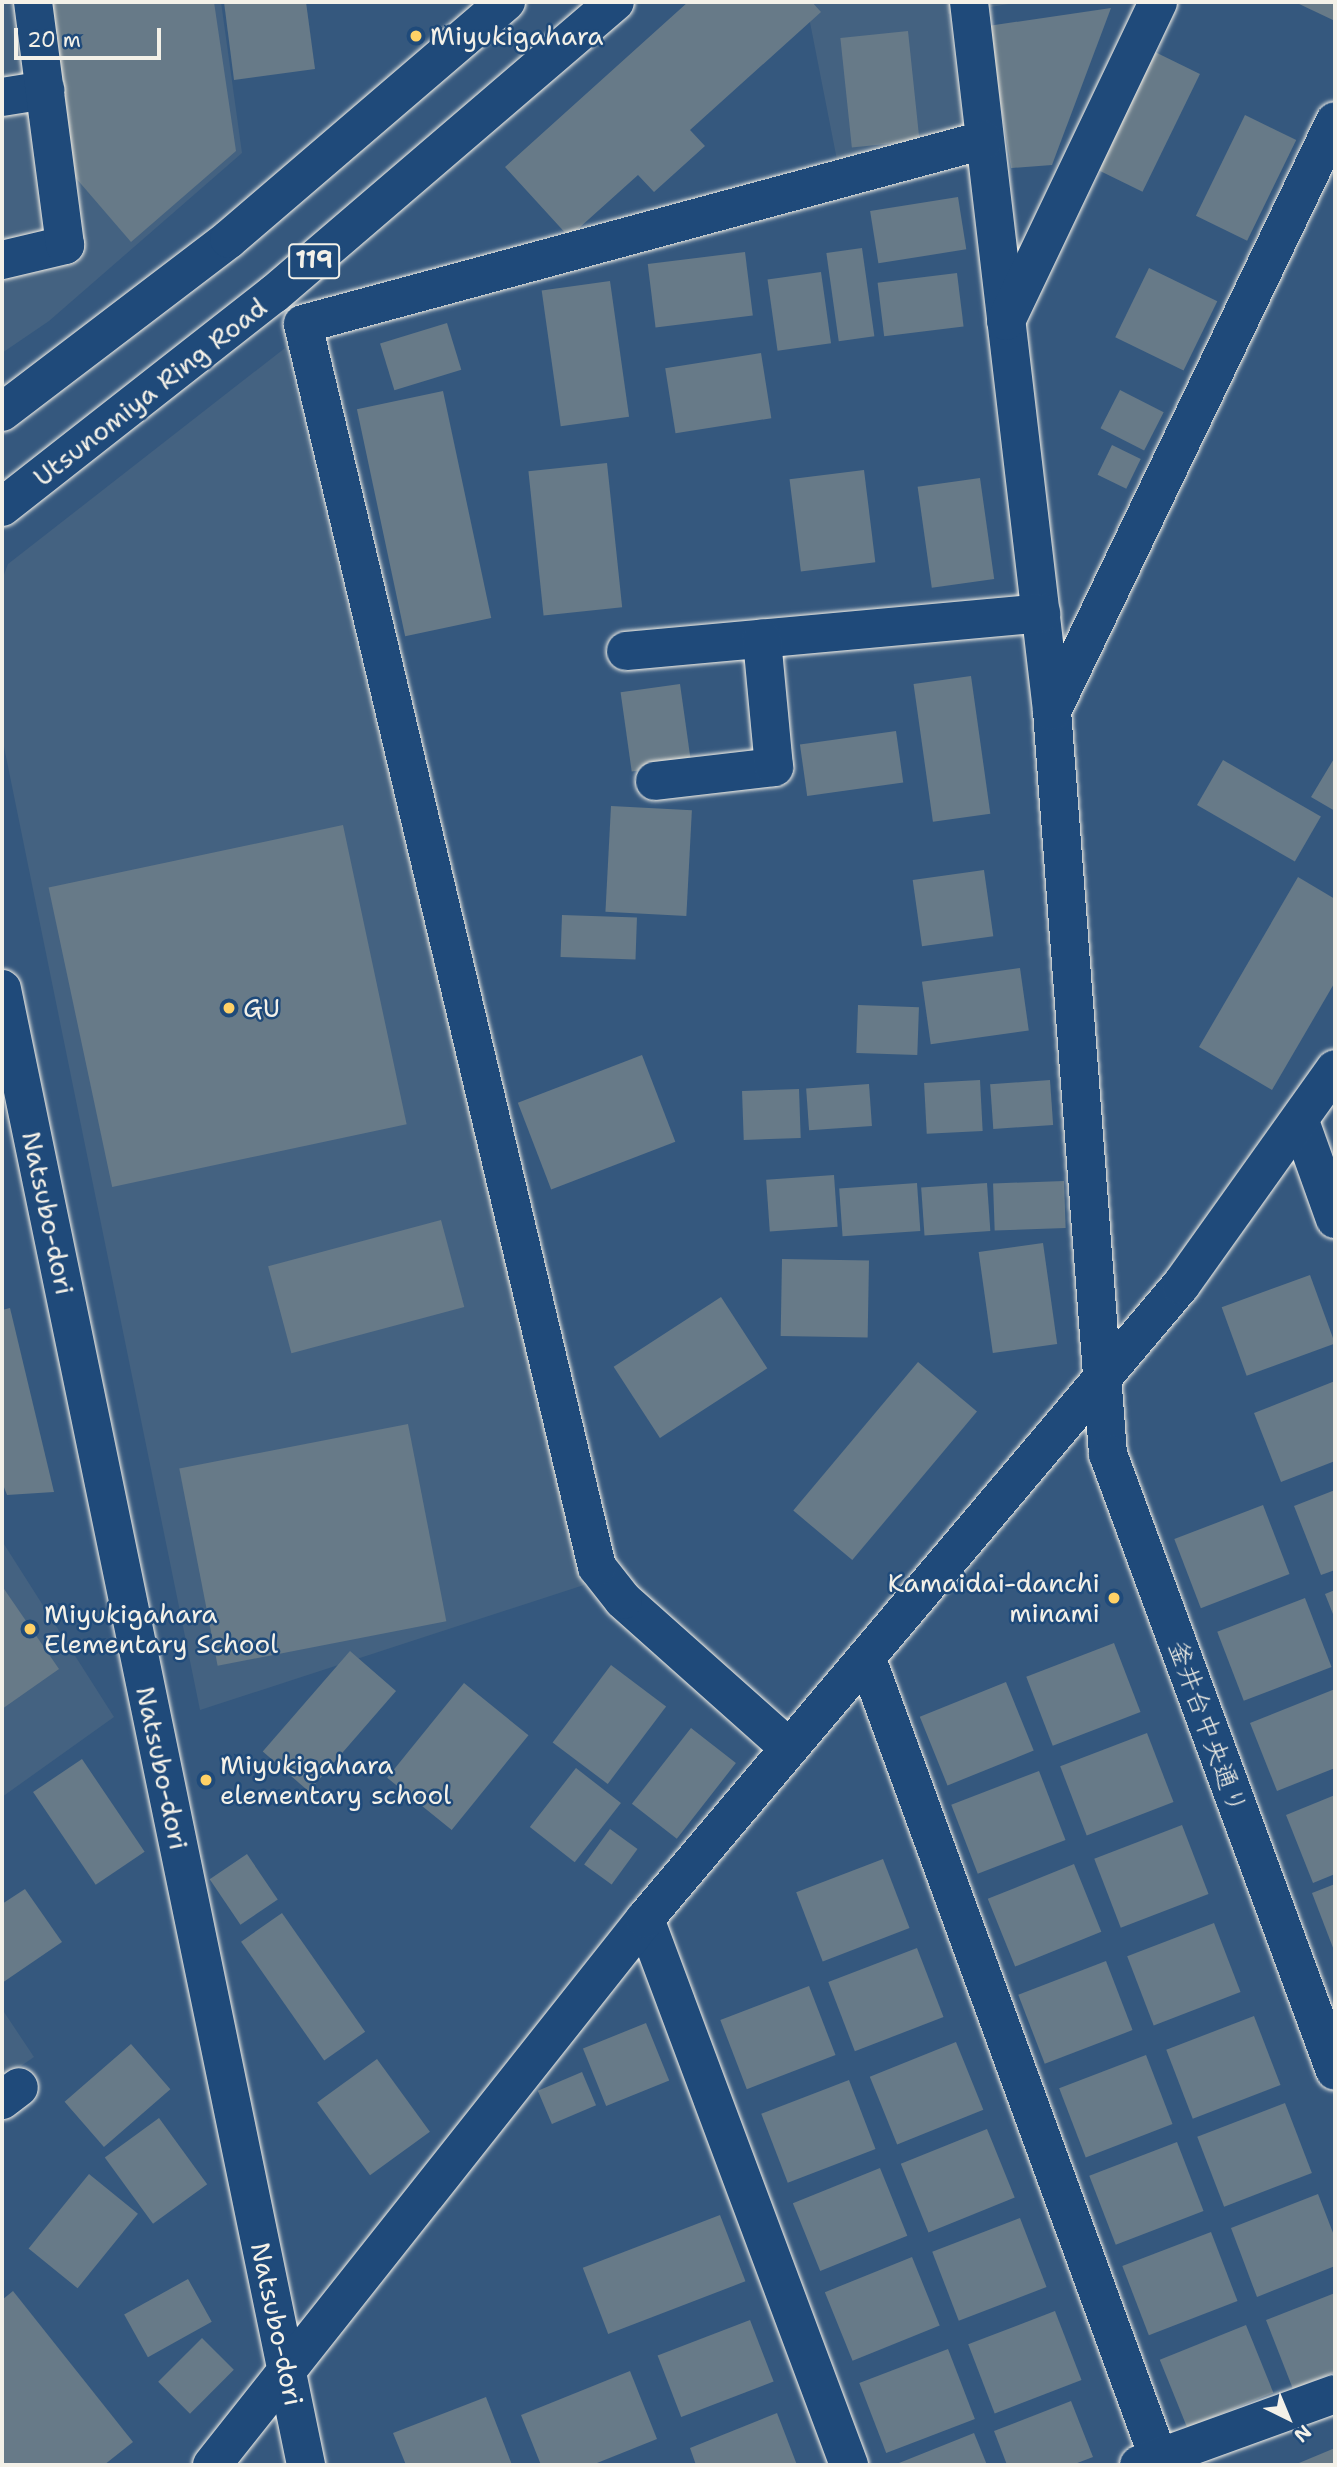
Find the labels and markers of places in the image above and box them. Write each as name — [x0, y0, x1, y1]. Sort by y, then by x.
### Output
place label: Miyukigahara — [430, 20, 604, 52]
marker: Miyukigahara — [408, 28, 424, 44]
place label: GU — [243, 992, 280, 1024]
marker: GU — [221, 1000, 237, 1016]
place label: Kamaidai-danchi minami — [887, 1567, 1100, 1628]
marker: Kamaidai-danchi minami — [1106, 1590, 1122, 1606]
place label: Miyukigahara Elementary School — [44, 1598, 278, 1660]
marker: Miyukigahara Elementary School — [22, 1621, 38, 1637]
place label: Miyukigahara elementary school — [220, 1749, 451, 1810]
marker: Miyukigahara elementary school — [198, 1772, 214, 1788]

